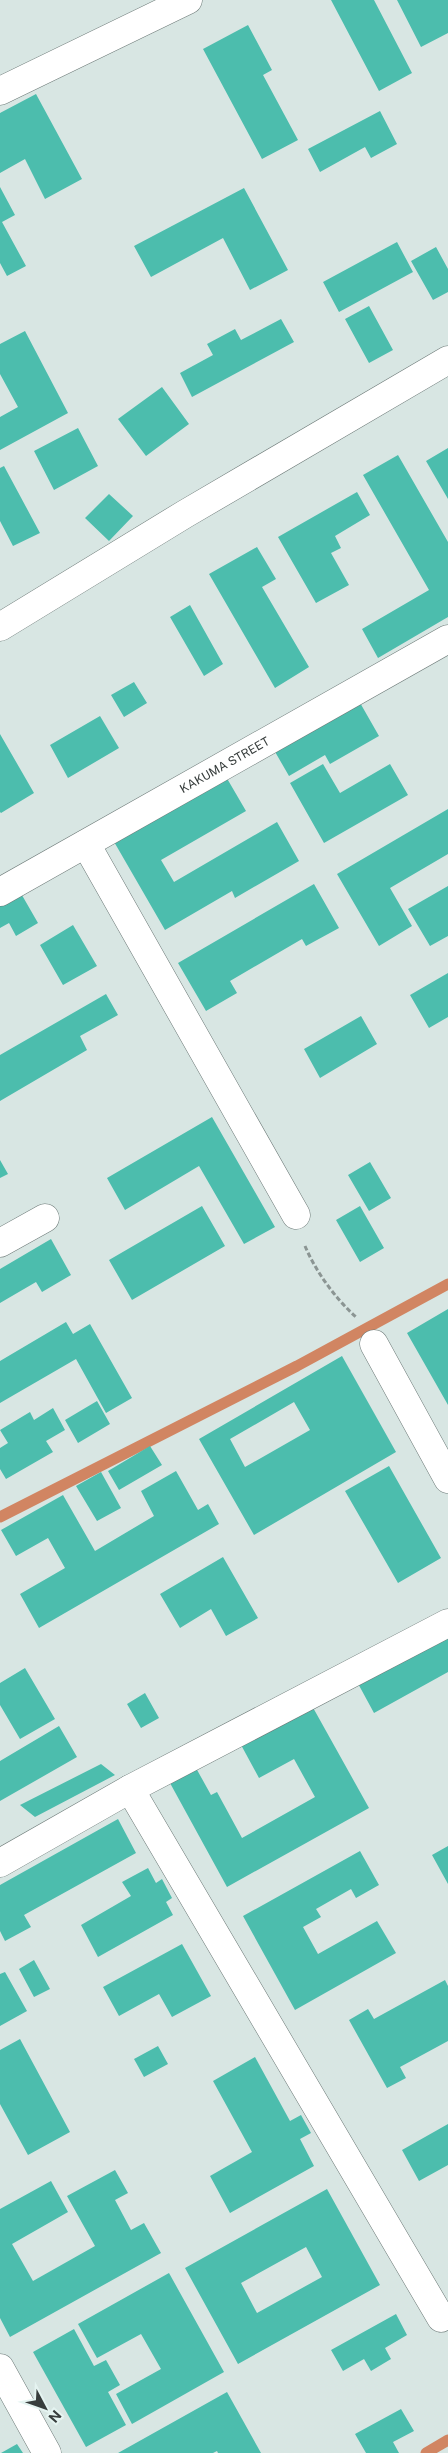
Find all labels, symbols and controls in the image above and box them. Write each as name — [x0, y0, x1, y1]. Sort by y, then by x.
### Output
street label: KAKUMA STREET — [177, 734, 272, 796]
north arrow — [20, 2383, 70, 2433]
text: N — [45, 2407, 64, 2426]

